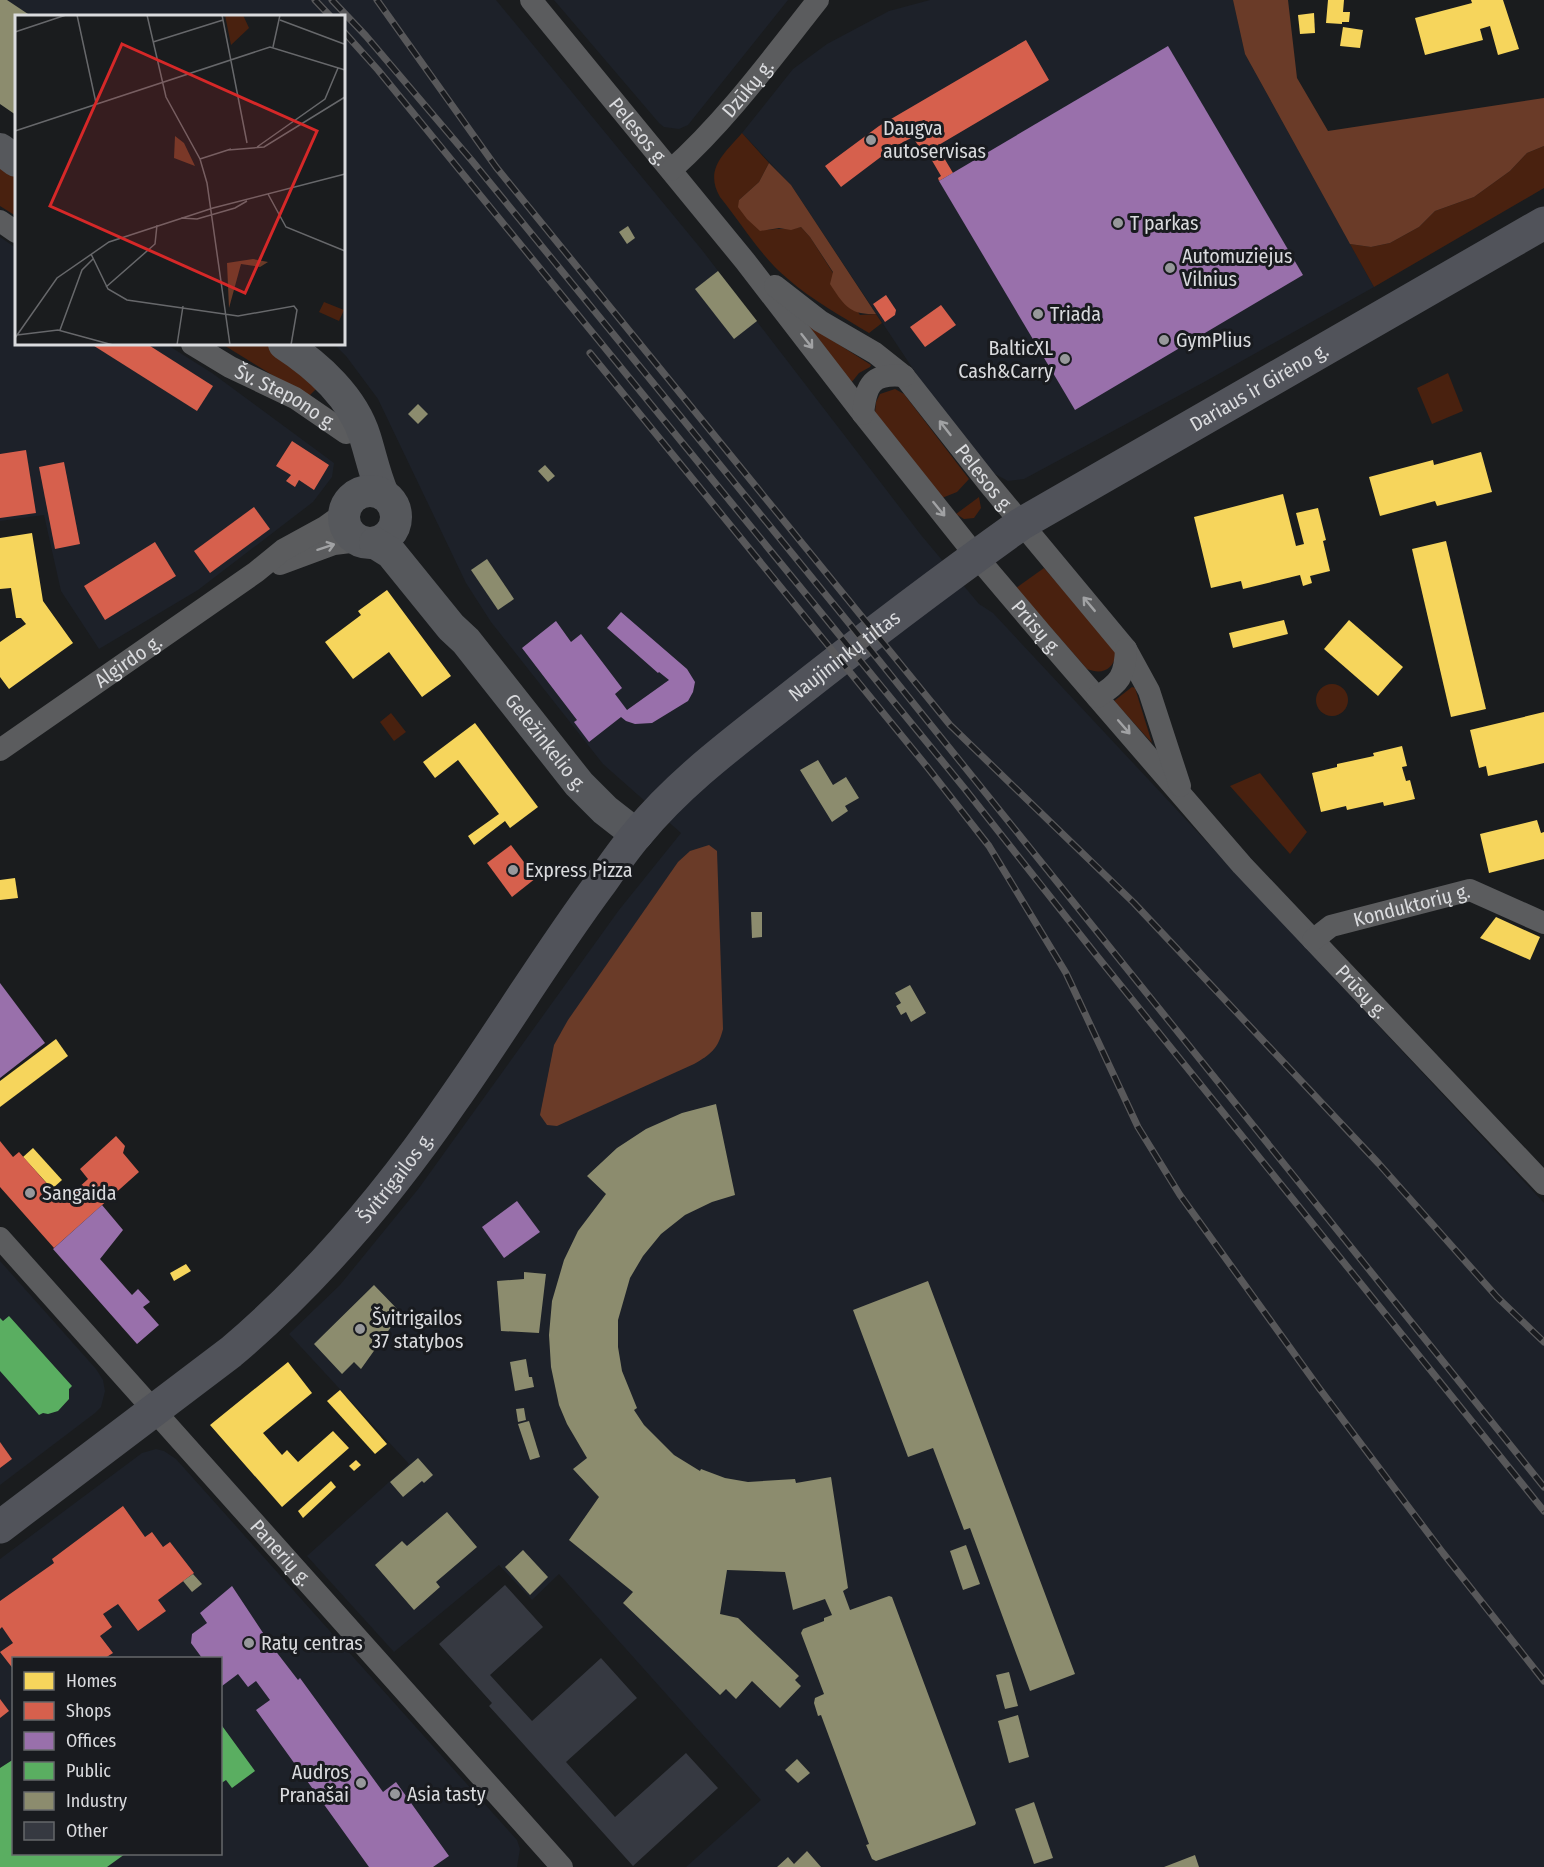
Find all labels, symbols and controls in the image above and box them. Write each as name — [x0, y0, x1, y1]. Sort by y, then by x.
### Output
inset map — [15, 15, 345, 345]
street label: Dzūkų g. — [717, 55, 778, 122]
street label: Pelesos g. — [604, 93, 674, 170]
place label: Daugva autoservisas — [883, 116, 986, 163]
marker: Daugva autoservisas — [864, 133, 878, 147]
place label: T parkas — [1130, 211, 1198, 235]
marker: T parkas — [1111, 216, 1125, 230]
place label: Automuziejus Vilnius — [1182, 244, 1292, 291]
marker: Automuziejus Vilnius — [1163, 261, 1177, 275]
place label: Triada — [1050, 302, 1101, 326]
marker: Triada — [1031, 307, 1045, 321]
place label: GymPlius — [1176, 328, 1251, 352]
one-way arrow — [800, 333, 813, 349]
marker: GymPlius — [1157, 333, 1171, 347]
place label: BalticXL Cash&Carry — [958, 336, 1053, 383]
street label: Dariaus ir Girėno g. — [1185, 338, 1332, 436]
marker: BalticXL Cash&Carry — [1058, 352, 1072, 366]
street label: Šv. Stepono g. — [231, 359, 342, 435]
one-way arrow — [939, 421, 952, 437]
street label: Pelesos g. — [950, 439, 1019, 517]
one-way arrow — [932, 501, 946, 516]
one-way arrow — [316, 541, 335, 552]
street label: Prūsų g. — [1007, 595, 1067, 660]
one-way arrow — [1082, 596, 1095, 612]
street label: Naujininkų tiltas — [784, 605, 905, 707]
street label: Algirdo g. — [90, 629, 166, 693]
street label: Geležinkelio g. — [500, 689, 592, 797]
one-way arrow — [1117, 719, 1131, 734]
place label: Express Pizza — [525, 858, 633, 882]
marker: Express Pizza — [506, 863, 520, 877]
street label: Konduktorių g. — [1351, 879, 1472, 932]
street label: Prūsų g. — [1331, 960, 1393, 1023]
street label: Švitrigailos g. — [353, 1127, 438, 1228]
place label: Sangaida — [42, 1181, 117, 1205]
marker: Sangaida — [23, 1186, 37, 1200]
place label: Švitrigailos 37 statybos — [372, 1306, 464, 1353]
marker: Švitrigailos 37 statybos — [353, 1322, 367, 1336]
street label: Panerių g. — [245, 1515, 317, 1591]
place label: Ratų centras — [261, 1631, 363, 1655]
marker: Ratų centras — [242, 1636, 256, 1650]
legend — [12, 1657, 222, 1855]
text: Homes — [66, 1670, 117, 1692]
text: Shops — [66, 1700, 111, 1722]
text: Offices — [66, 1730, 116, 1752]
text: Public — [66, 1760, 111, 1782]
place label: Audros Pranašai — [279, 1760, 349, 1807]
marker: Audros Pranašai — [354, 1776, 368, 1790]
place label: Asia tasty — [407, 1782, 486, 1806]
marker: Asia tasty — [388, 1787, 402, 1801]
text: Industry — [66, 1790, 127, 1812]
text: Other — [66, 1820, 109, 1842]

